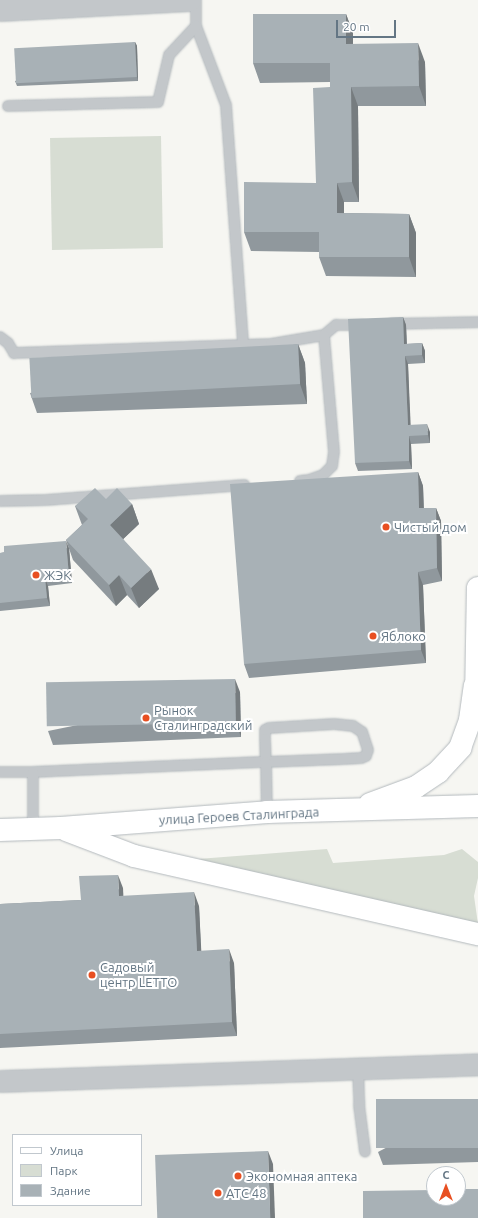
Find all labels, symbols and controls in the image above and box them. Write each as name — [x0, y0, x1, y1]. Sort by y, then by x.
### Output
scale bar — [338, 12, 398, 38]
text: 20 m — [343, 20, 370, 33]
place label: Чистый дом — [394, 519, 467, 535]
marker: Чистый дом — [381, 522, 391, 532]
place label: ЖЭК — [44, 567, 71, 583]
marker: ЖЭК — [31, 570, 41, 580]
place label: Яблоко — [381, 628, 426, 644]
marker: Яблоко — [368, 631, 378, 641]
place label: Рынок Сталинградский — [154, 703, 252, 734]
marker: Рынок Сталинградский — [141, 713, 151, 723]
street label: улица Героев Сталинграда — [159, 804, 319, 828]
place label: Садовый центр LETTO — [100, 960, 177, 991]
marker: Садовый центр LETTO — [87, 970, 97, 980]
legend — [12, 1134, 142, 1206]
text: Улица — [50, 1144, 83, 1157]
text: Парк — [50, 1164, 78, 1177]
north arrow — [426, 1166, 466, 1206]
place label: Экономная аптека — [246, 1168, 357, 1184]
text: С — [442, 1169, 450, 1181]
marker: Экономная аптека — [233, 1171, 243, 1181]
text: Здание — [50, 1184, 91, 1197]
place label: АТС 48 — [226, 1185, 266, 1201]
marker: АТС 48 — [213, 1188, 223, 1198]

